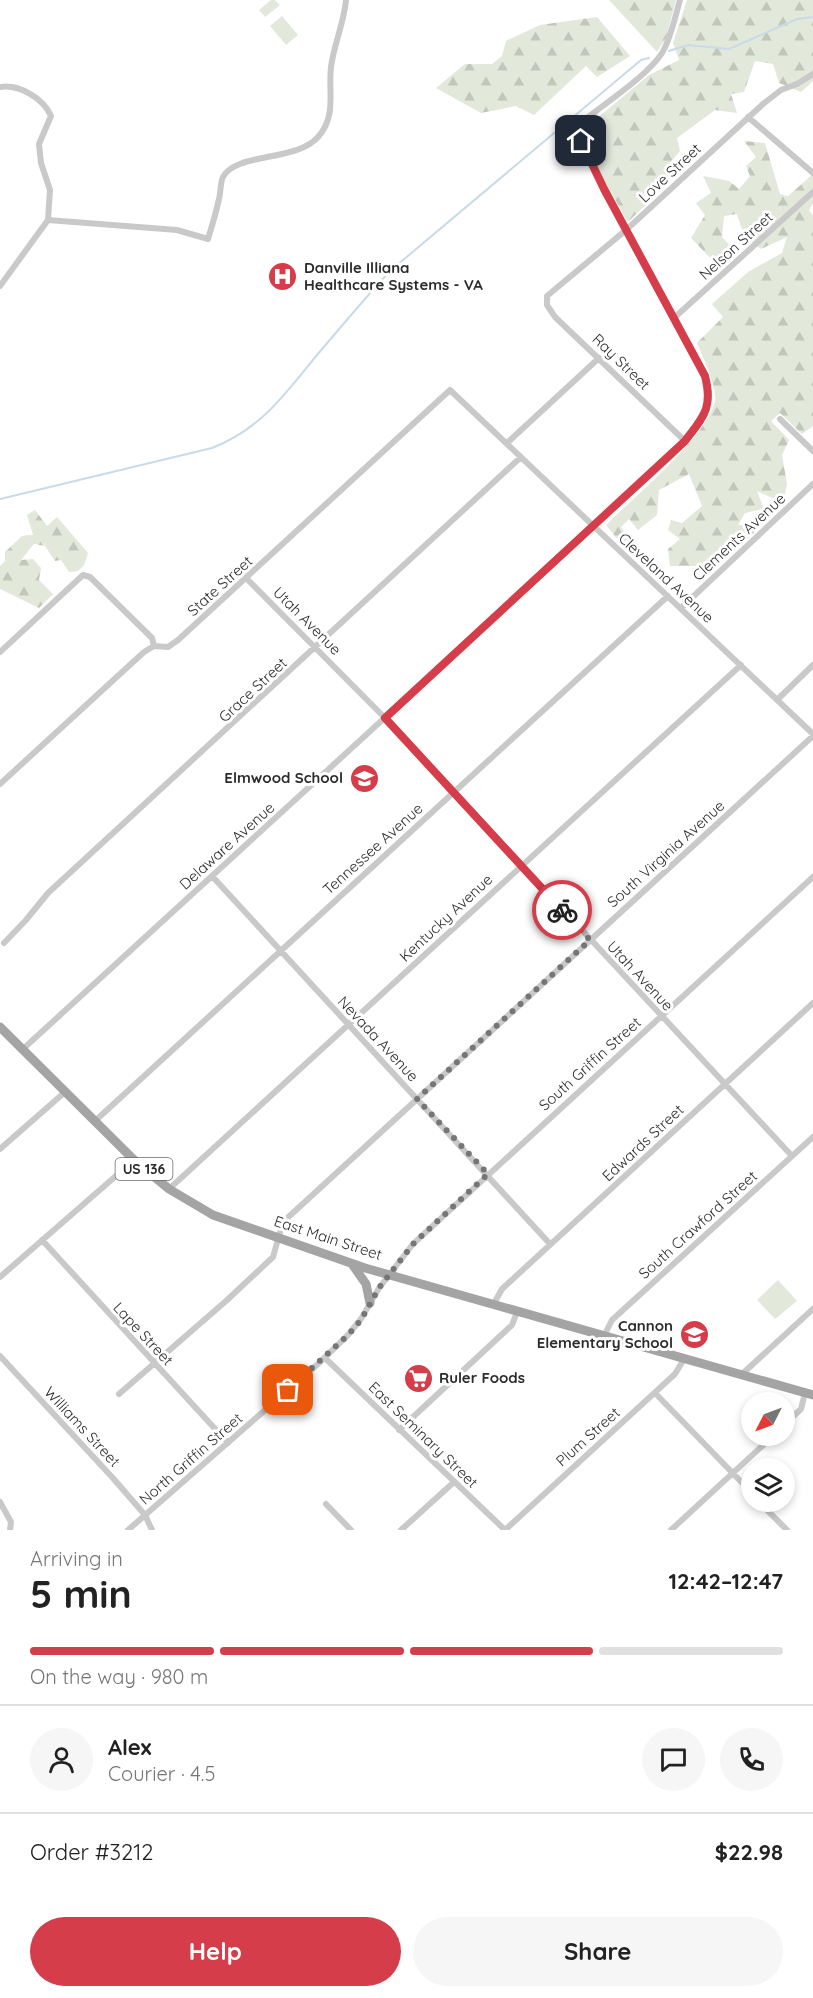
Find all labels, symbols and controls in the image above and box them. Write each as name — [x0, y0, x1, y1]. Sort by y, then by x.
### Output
pin — [555, 115, 606, 166]
icon: home — [564, 124, 597, 157]
street label: Love Street — [635, 139, 705, 206]
street label: Nelson Street — [695, 208, 776, 284]
place label: Danville Illiana Healthcare Systems - VA — [304, 258, 483, 294]
hospital icon: Danville Illiana Healthcare Systems - VA — [267, 261, 299, 293]
street label: Ray Street — [589, 330, 654, 394]
street label: Clements Avenue — [688, 489, 789, 585]
street label: Cleveland Avenue — [615, 529, 718, 627]
street label: State Street — [183, 551, 256, 620]
street label: Utah Avenue — [269, 583, 345, 659]
street label: Grace Street — [215, 653, 291, 726]
school or university icon: Elmwood School — [348, 762, 380, 794]
place label: Elmwood School — [224, 768, 343, 787]
street label: South Virginia Avenue — [603, 796, 728, 911]
street label: Delaware Avenue — [175, 798, 278, 893]
street label: Tennessee Avenue — [319, 799, 427, 899]
street label: Kentucky Avenue — [395, 870, 496, 966]
courier — [532, 880, 592, 940]
icon: bike — [546, 894, 579, 927]
street label: Utah Avenue — [603, 937, 678, 1015]
street label: Nevada Avenue — [334, 992, 423, 1085]
street label: South Griffin Street — [535, 1013, 645, 1114]
street label: Edwards Street — [598, 1100, 687, 1185]
road number: US 136 — [116, 1158, 172, 1180]
street label: South Crawford Street — [634, 1166, 761, 1283]
street label: East Main Street — [272, 1211, 384, 1264]
street label: Lape Street — [109, 1298, 178, 1369]
place label: Cannon Elementary School — [537, 1316, 673, 1352]
school or university icon: Cannon Elementary School — [678, 1319, 710, 1351]
supermarket icon: Ruler Foods — [402, 1362, 434, 1394]
pin — [262, 1364, 313, 1415]
place label: Ruler Foods — [439, 1368, 525, 1387]
icon: bag — [271, 1373, 304, 1406]
street label: East Seminary Street — [365, 1378, 482, 1492]
street label: Williams Street — [40, 1383, 124, 1471]
north arrow — [741, 1392, 795, 1446]
map controls — [741, 1392, 795, 1512]
street label: Plum Street — [552, 1403, 624, 1470]
street label: North Griffin Street — [135, 1409, 246, 1509]
button: layers — [741, 1458, 795, 1512]
text: Arriving in — [30, 1546, 123, 1571]
text: 12:42–12:47 — [669, 1567, 783, 1595]
text: 5 min — [30, 1569, 132, 1618]
text: On the way · 980 m — [30, 1664, 208, 1689]
button: person — [30, 1728, 93, 1791]
button: chat — [642, 1728, 705, 1791]
button: phone — [720, 1728, 783, 1791]
text: Alex — [108, 1733, 151, 1761]
text: Courier · 4.5 — [108, 1761, 215, 1786]
text: Order #3212 — [30, 1838, 154, 1866]
text: $22.98 — [715, 1838, 783, 1866]
button: Help — [30, 1917, 401, 1986]
button: Share — [413, 1917, 783, 1986]

